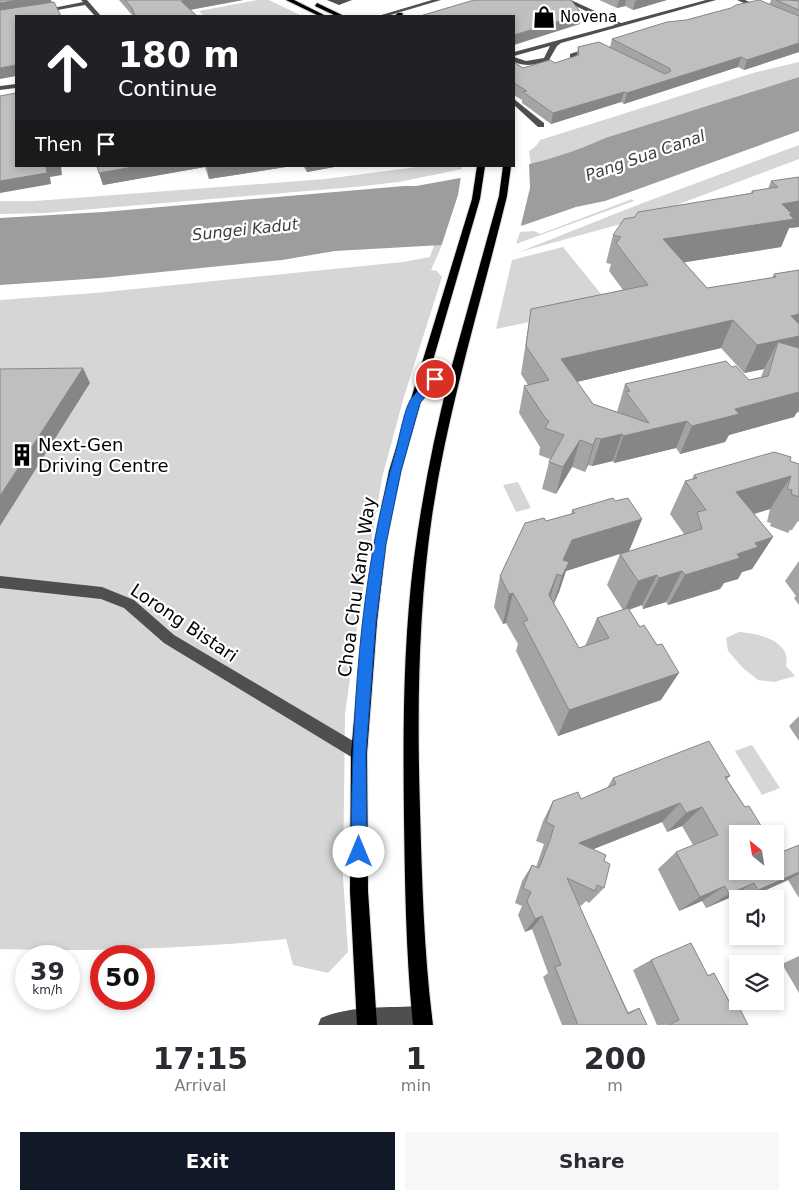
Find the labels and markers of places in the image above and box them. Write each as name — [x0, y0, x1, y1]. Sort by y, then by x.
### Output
shop icon: Novena — [531, 4, 557, 30]
place label: Novena — [560, 8, 617, 26]
pin — [414, 358, 456, 400]
place label: Next-Gen Driving Centre — [38, 434, 169, 476]
building icon: Next-Gen Driving Centre — [9, 442, 35, 468]

